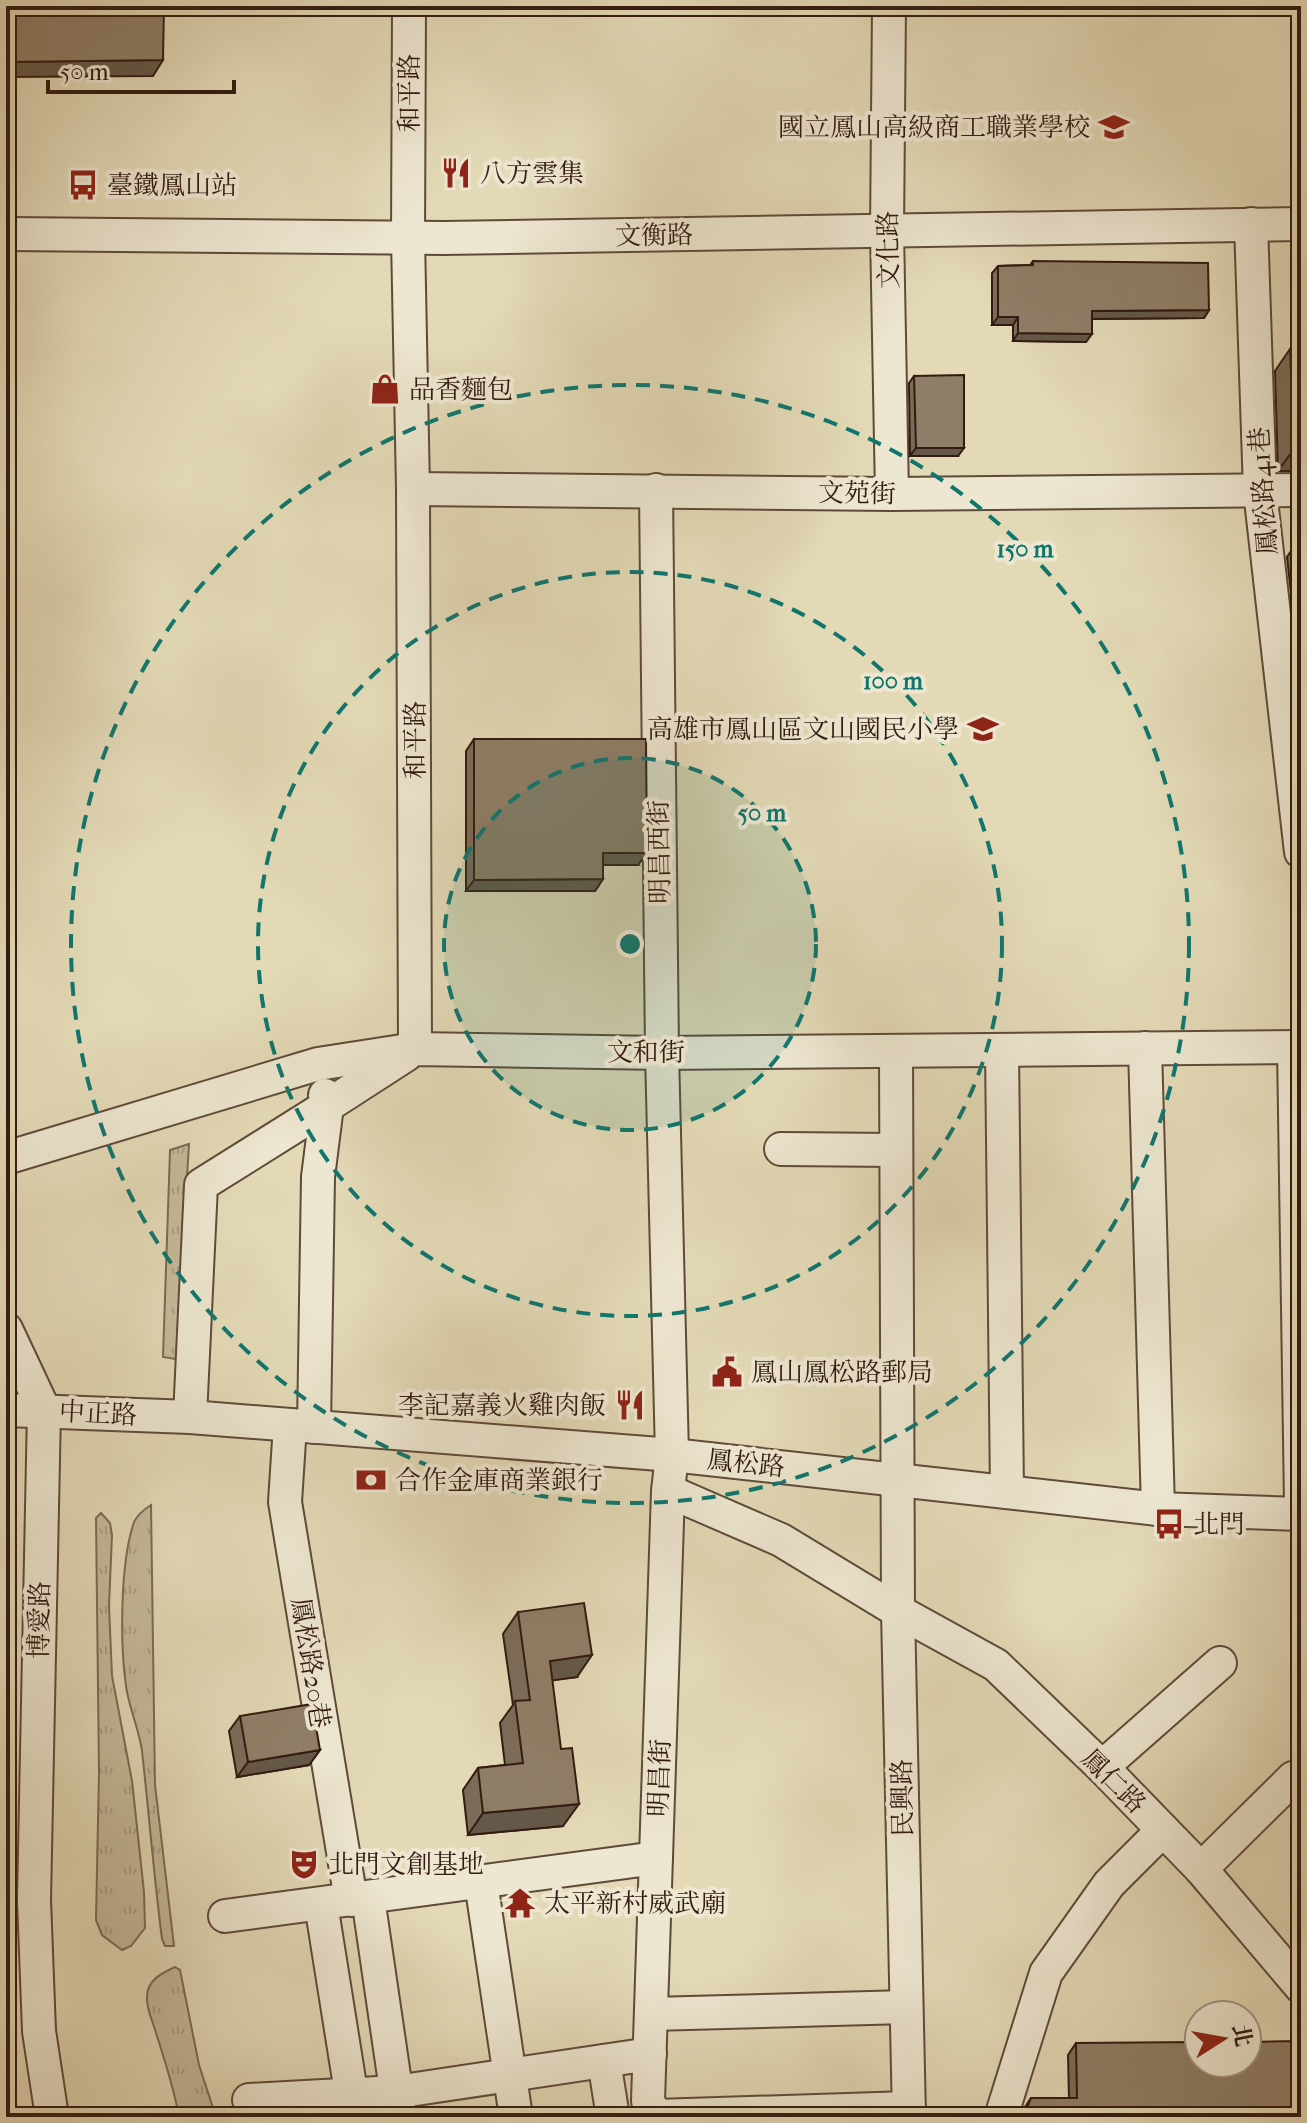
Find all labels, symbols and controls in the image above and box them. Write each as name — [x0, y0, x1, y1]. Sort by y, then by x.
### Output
scale bar — [48, 44, 234, 94]
street label: 和平路 — [394, 54, 425, 132]
text: 50 m — [60, 58, 109, 86]
school or university icon: 國立鳳山高級商工職業學校 — [1097, 110, 1131, 144]
place label: 國立鳳山高級商工職業學校 — [778, 112, 1090, 143]
restaurant icon: 八方雲集 — [439, 156, 473, 190]
place label: 八方雲集 — [480, 158, 584, 189]
bus stop icon: 臺鐵鳳山站 — [66, 168, 100, 202]
place label: 臺鐵鳳山站 — [107, 170, 237, 201]
street label: 文化路 — [872, 211, 905, 289]
street label: 文衡路 — [615, 219, 693, 252]
shop icon: 品香麵包 — [368, 372, 402, 406]
place label: 品香麵包 — [409, 374, 513, 405]
street label: 鳳松路41巷 — [1244, 426, 1283, 556]
street label: 文苑街 — [818, 477, 896, 510]
text: 150 m — [996, 535, 1055, 563]
text: 100 m — [863, 667, 924, 695]
street label: 和平路 — [400, 701, 431, 779]
school or university icon: 高雄市鳳山區文山國民小學 — [966, 712, 1000, 746]
place label: 高雄市鳳山區文山國民小學 — [647, 714, 959, 745]
text: 50 m — [738, 799, 787, 827]
street label: 明昌西街 — [643, 800, 676, 904]
centre of rings — [616, 930, 644, 958]
street label: 文和街 — [607, 1037, 685, 1068]
public building icon: 鳳山鳳松路郵局 — [710, 1355, 744, 1389]
place label: 鳳山鳳松路郵局 — [751, 1357, 933, 1388]
restaurant icon: 李記嘉義火雞肉飯 — [613, 1388, 647, 1422]
place label: 李記嘉義火雞肉飯 — [398, 1390, 606, 1421]
street label: 中正路 — [58, 1396, 138, 1431]
street label: 鳳松路 — [706, 1444, 786, 1483]
bank icon: 合作金庫商業銀行 — [354, 1463, 388, 1497]
place label: 合作金庫商業銀行 — [395, 1465, 603, 1496]
bus stop icon: 北門 — [1152, 1507, 1186, 1541]
place label: 北門 — [1193, 1509, 1245, 1540]
street label: 博愛路 — [23, 1581, 56, 1659]
street label: 鳳松路20巷 — [285, 1596, 336, 1731]
street label: 明昌街 — [643, 1738, 676, 1818]
street label: 鳳仁路 — [1075, 1743, 1152, 1820]
street label: 民興路 — [886, 1759, 919, 1837]
theatre icon: 北門文創基地 — [287, 1847, 321, 1881]
place label: 北門文創基地 — [328, 1849, 484, 1880]
temple icon: 太平新村威武廟 — [503, 1886, 537, 1920]
place label: 太平新村威武廟 — [544, 1888, 726, 1919]
north arrow — [1183, 1999, 1263, 2079]
text: 北 — [1227, 2022, 1257, 2049]

